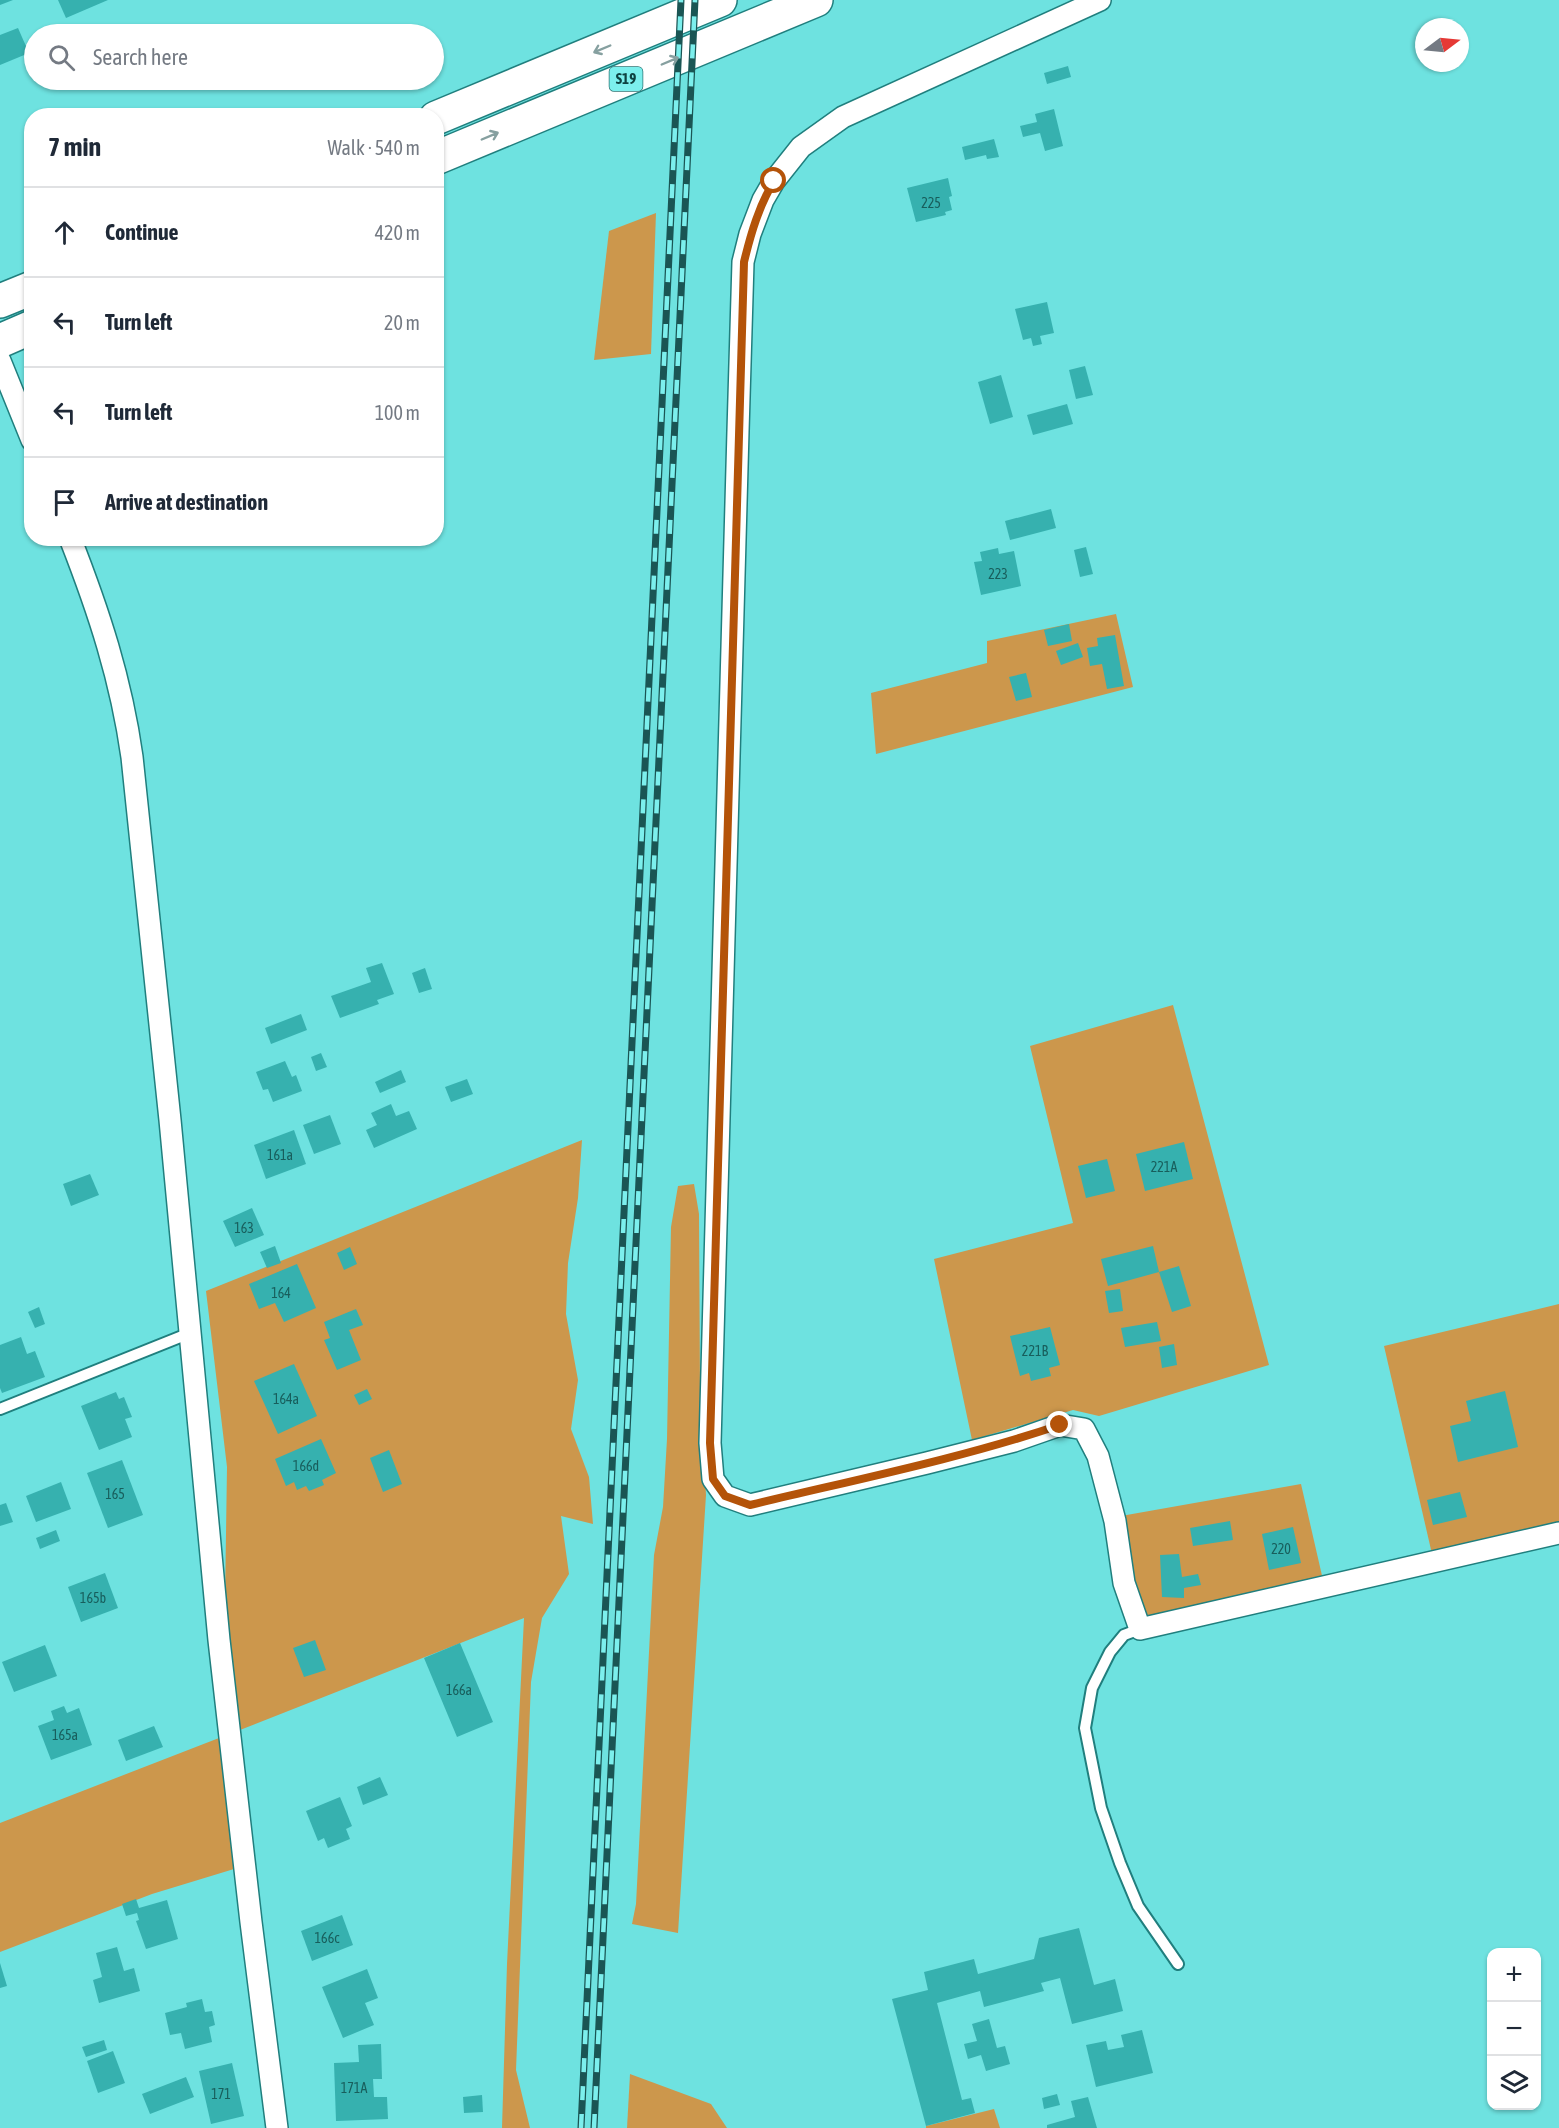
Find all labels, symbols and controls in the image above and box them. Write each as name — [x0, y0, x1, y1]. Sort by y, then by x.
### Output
north arrow — [1415, 18, 1469, 72]
search box — [24, 24, 444, 90]
icon: search — [45, 41, 78, 74]
text: Search here — [93, 44, 188, 70]
one-way arrow — [593, 44, 611, 55]
one-way arrow — [661, 55, 679, 66]
road number: S19 — [610, 67, 642, 91]
one-way arrow — [481, 130, 499, 141]
text: 7 min — [48, 132, 101, 162]
text: Walk · 540 m — [328, 136, 420, 159]
route start — [760, 167, 786, 193]
house number: 225 — [921, 195, 941, 211]
icon: ahead — [48, 216, 81, 249]
text: Continue — [105, 219, 179, 245]
text: 420 m — [375, 221, 420, 244]
icon: left — [48, 306, 81, 339]
text: Turn left — [105, 309, 172, 335]
text: 20 m — [384, 311, 420, 334]
icon: left — [48, 396, 81, 429]
text: Turn left — [105, 399, 172, 425]
text: 100 m — [375, 401, 420, 424]
icon: arrive — [48, 486, 81, 519]
text: Arrive at destination — [105, 489, 268, 515]
house number: 223 — [988, 566, 1008, 582]
house number: 161a — [267, 1147, 293, 1163]
house number: 221A — [1151, 1159, 1177, 1175]
house number: 163 — [234, 1220, 254, 1236]
house number: 164 — [271, 1285, 291, 1301]
house number: 221B — [1022, 1343, 1049, 1359]
house number: 164a — [273, 1391, 299, 1407]
route end — [1046, 1411, 1072, 1437]
house number: 166d — [293, 1458, 319, 1474]
house number: 165 — [105, 1486, 125, 1502]
house number: 220 — [1271, 1541, 1291, 1557]
house number: 165b — [80, 1590, 107, 1606]
house number: 166a — [446, 1682, 472, 1698]
house number: 165a — [52, 1727, 78, 1743]
house number: 166c — [315, 1930, 340, 1946]
map controls — [1487, 1948, 1541, 2110]
button: + — [1487, 1948, 1541, 2002]
button: − — [1487, 2002, 1541, 2056]
button: layers — [1487, 2056, 1541, 2110]
house number: 171A — [341, 2080, 367, 2096]
house number: 171 — [211, 2086, 231, 2102]

